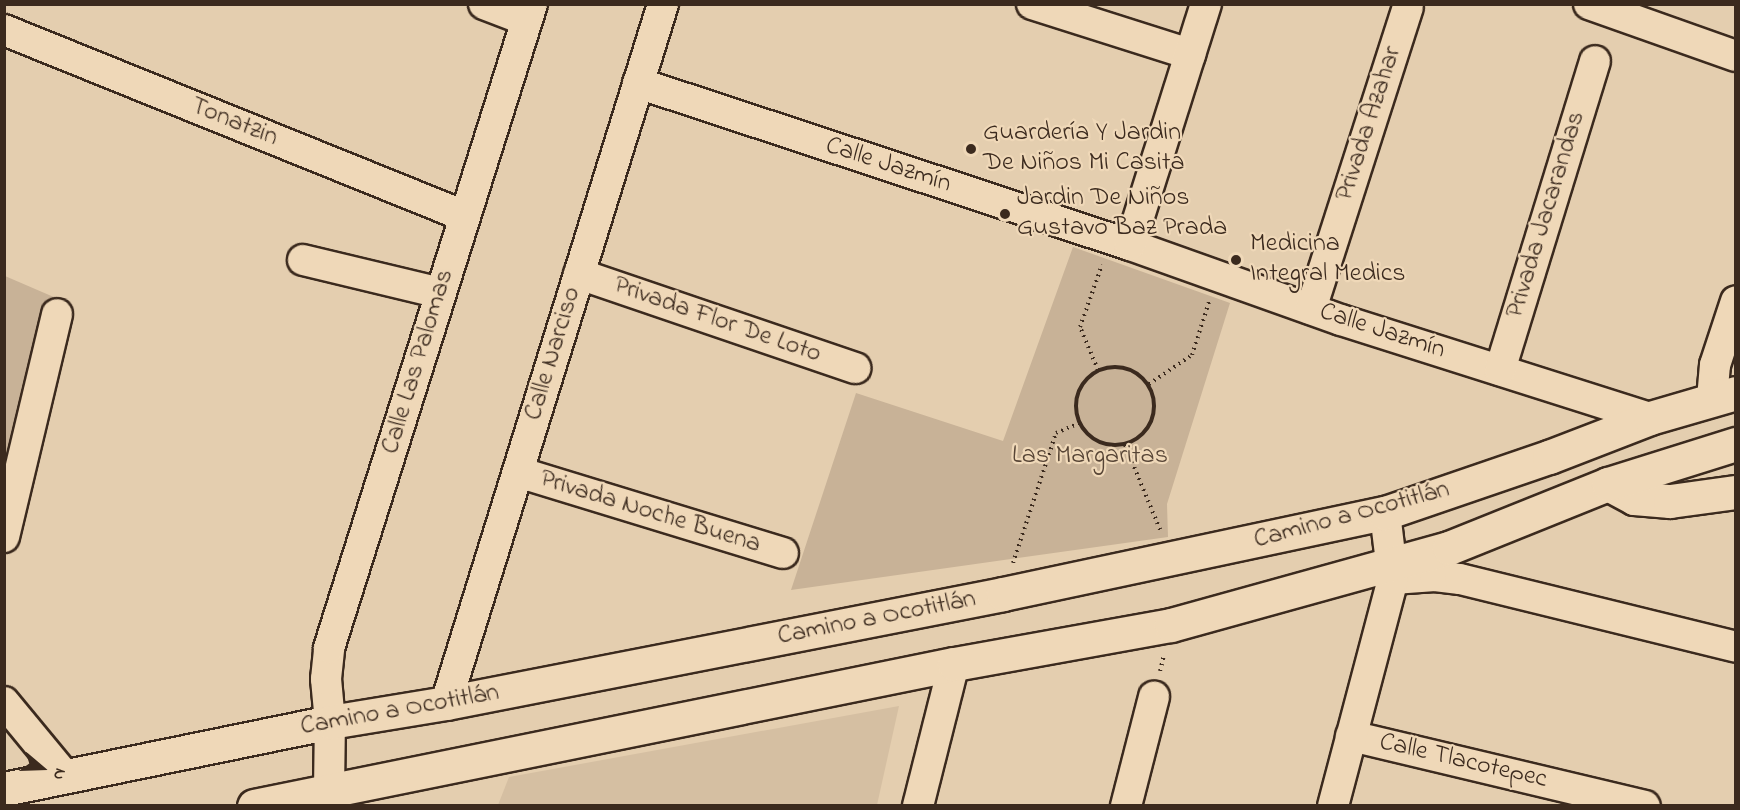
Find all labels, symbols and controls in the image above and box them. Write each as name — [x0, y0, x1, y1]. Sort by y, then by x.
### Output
street label: Privada Azahar — [1330, 43, 1410, 205]
street label: Tonatzin — [186, 91, 282, 155]
street label: Privada Jacarandas — [1501, 108, 1593, 322]
place label: Guardería Y Jardin De Niños Mi Casita — [983, 118, 1184, 180]
street label: Calle Jazmín — [821, 131, 955, 201]
marker: Guardería Y Jardin De Niños Mi Casita — [964, 142, 978, 156]
place label: Jardin De Niños Gustavo Baz Prada — [1017, 183, 1227, 244]
marker: Jardin De Niños Gustavo Baz Prada — [998, 207, 1012, 221]
place label: Medicina Integral Medics — [1250, 229, 1405, 290]
marker: Medicina Integral Medics — [1227, 251, 1245, 269]
street label: Calle Las Palomas — [376, 266, 462, 458]
street label: Privada Flor De Loto — [609, 271, 825, 371]
street label: Calle Narciso — [519, 284, 589, 424]
street label: Calle Jazmín — [1315, 297, 1449, 367]
park label: Las Margaritas — [1012, 441, 1168, 473]
street label: Privada Noche Buena — [536, 465, 764, 561]
street label: Camino a Ocotitlán — [1251, 475, 1453, 557]
street label: Camino a Ocotitlán — [775, 584, 979, 654]
street label: Camino a Ocotitlán — [298, 678, 502, 744]
street label: Calle Tlacotepec — [1376, 728, 1550, 796]
north arrow — [12, 738, 72, 798]
text: N — [46, 765, 72, 783]

